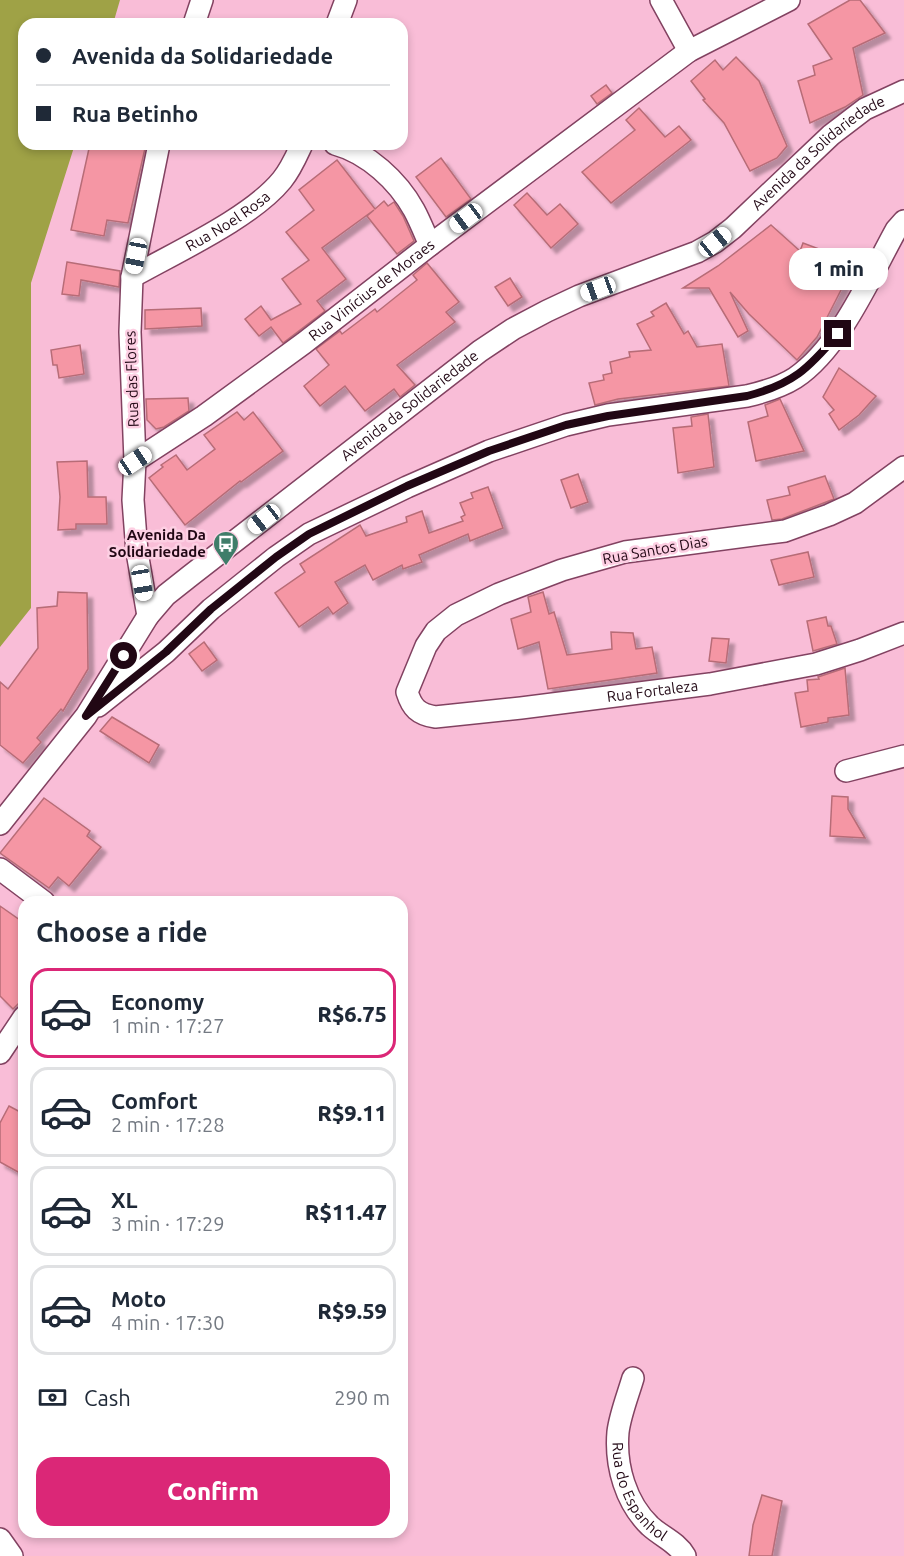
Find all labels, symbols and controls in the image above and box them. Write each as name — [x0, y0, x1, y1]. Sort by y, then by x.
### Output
text: Avenida da Solidariedade — [72, 43, 333, 68]
street label: Avenida da Solidariedade — [748, 92, 887, 213]
text: Rua Betinho — [72, 101, 198, 126]
street label: Rua Noel Rosa — [183, 188, 273, 254]
car — [446, 200, 486, 236]
car — [695, 224, 735, 260]
street label: Rua Vinícius de Moraes — [305, 236, 438, 344]
car — [124, 237, 148, 275]
callout: 1 min — [788, 247, 888, 289]
text: 1 min — [813, 257, 864, 280]
car — [578, 274, 618, 304]
route end — [824, 320, 851, 347]
street label: Rua das Flores — [121, 330, 142, 428]
street label: Avenida da Solidariedade — [337, 347, 481, 464]
car — [115, 443, 155, 479]
car — [244, 501, 284, 537]
place label: Avenida Da Solidariedade — [109, 526, 206, 560]
bus stop icon: Avenida Da Solidariedade — [211, 529, 241, 567]
street label: Rua Santos Dias — [601, 532, 709, 567]
car — [130, 564, 154, 602]
route start — [110, 642, 137, 669]
street label: Rua Fortaleza — [606, 677, 699, 705]
text: Choose a ride — [36, 917, 208, 947]
icon: car — [39, 986, 93, 1040]
text: Economy — [111, 989, 204, 1014]
text: R$6.75 — [317, 1001, 387, 1026]
text: 1 min · 17:27 — [111, 1014, 225, 1037]
icon: car — [39, 1085, 93, 1139]
text: Comfort — [111, 1088, 198, 1113]
text: R$9.11 — [317, 1100, 387, 1125]
text: 2 min · 17:28 — [111, 1113, 225, 1136]
icon: car — [39, 1184, 93, 1238]
text: XL — [111, 1187, 138, 1212]
text: R$11.47 — [305, 1199, 387, 1224]
text: 3 min · 17:29 — [111, 1212, 225, 1235]
icon: car — [39, 1283, 93, 1337]
text: Moto — [111, 1286, 166, 1311]
text: R$9.59 — [317, 1298, 387, 1323]
text: 4 min · 17:30 — [111, 1311, 225, 1334]
icon: cash — [36, 1381, 69, 1414]
text: Cash — [84, 1385, 131, 1410]
text: 290 m — [334, 1386, 390, 1409]
street label: Rua do Espanhol — [609, 1442, 670, 1544]
button: Confirm — [36, 1457, 390, 1526]

